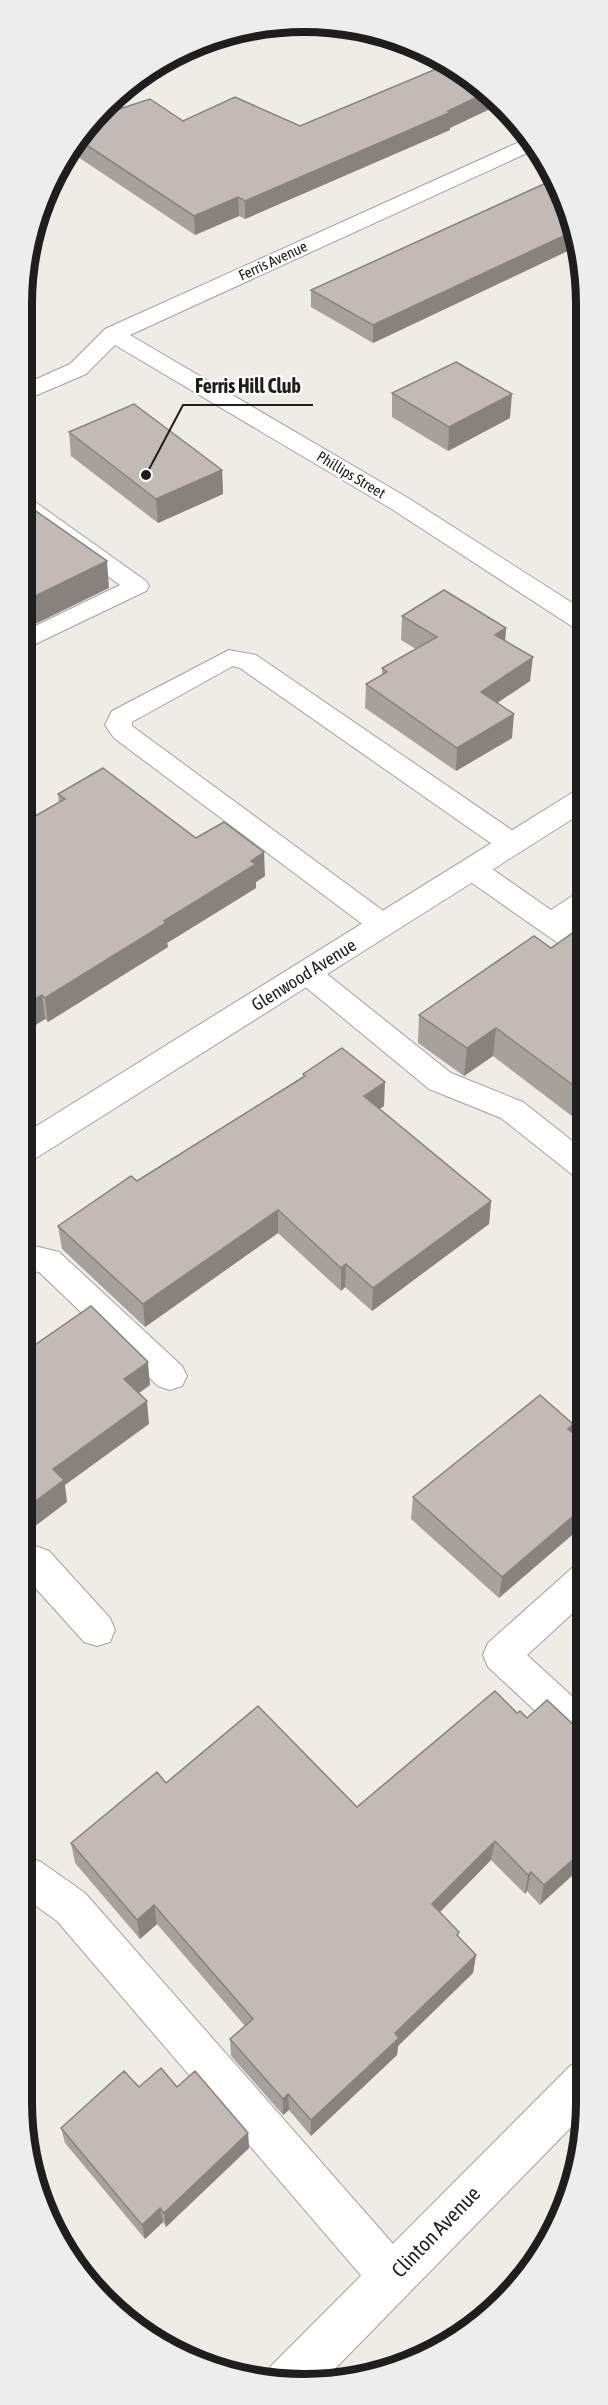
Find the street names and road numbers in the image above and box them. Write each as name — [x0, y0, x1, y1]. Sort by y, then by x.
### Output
street label: Ferris Avenue — [236, 237, 310, 284]
street label: Phillips Street — [314, 447, 389, 502]
street label: Glenwood Avenue — [248, 934, 360, 1015]
street label: Clinton Avenue — [386, 2181, 485, 2282]

